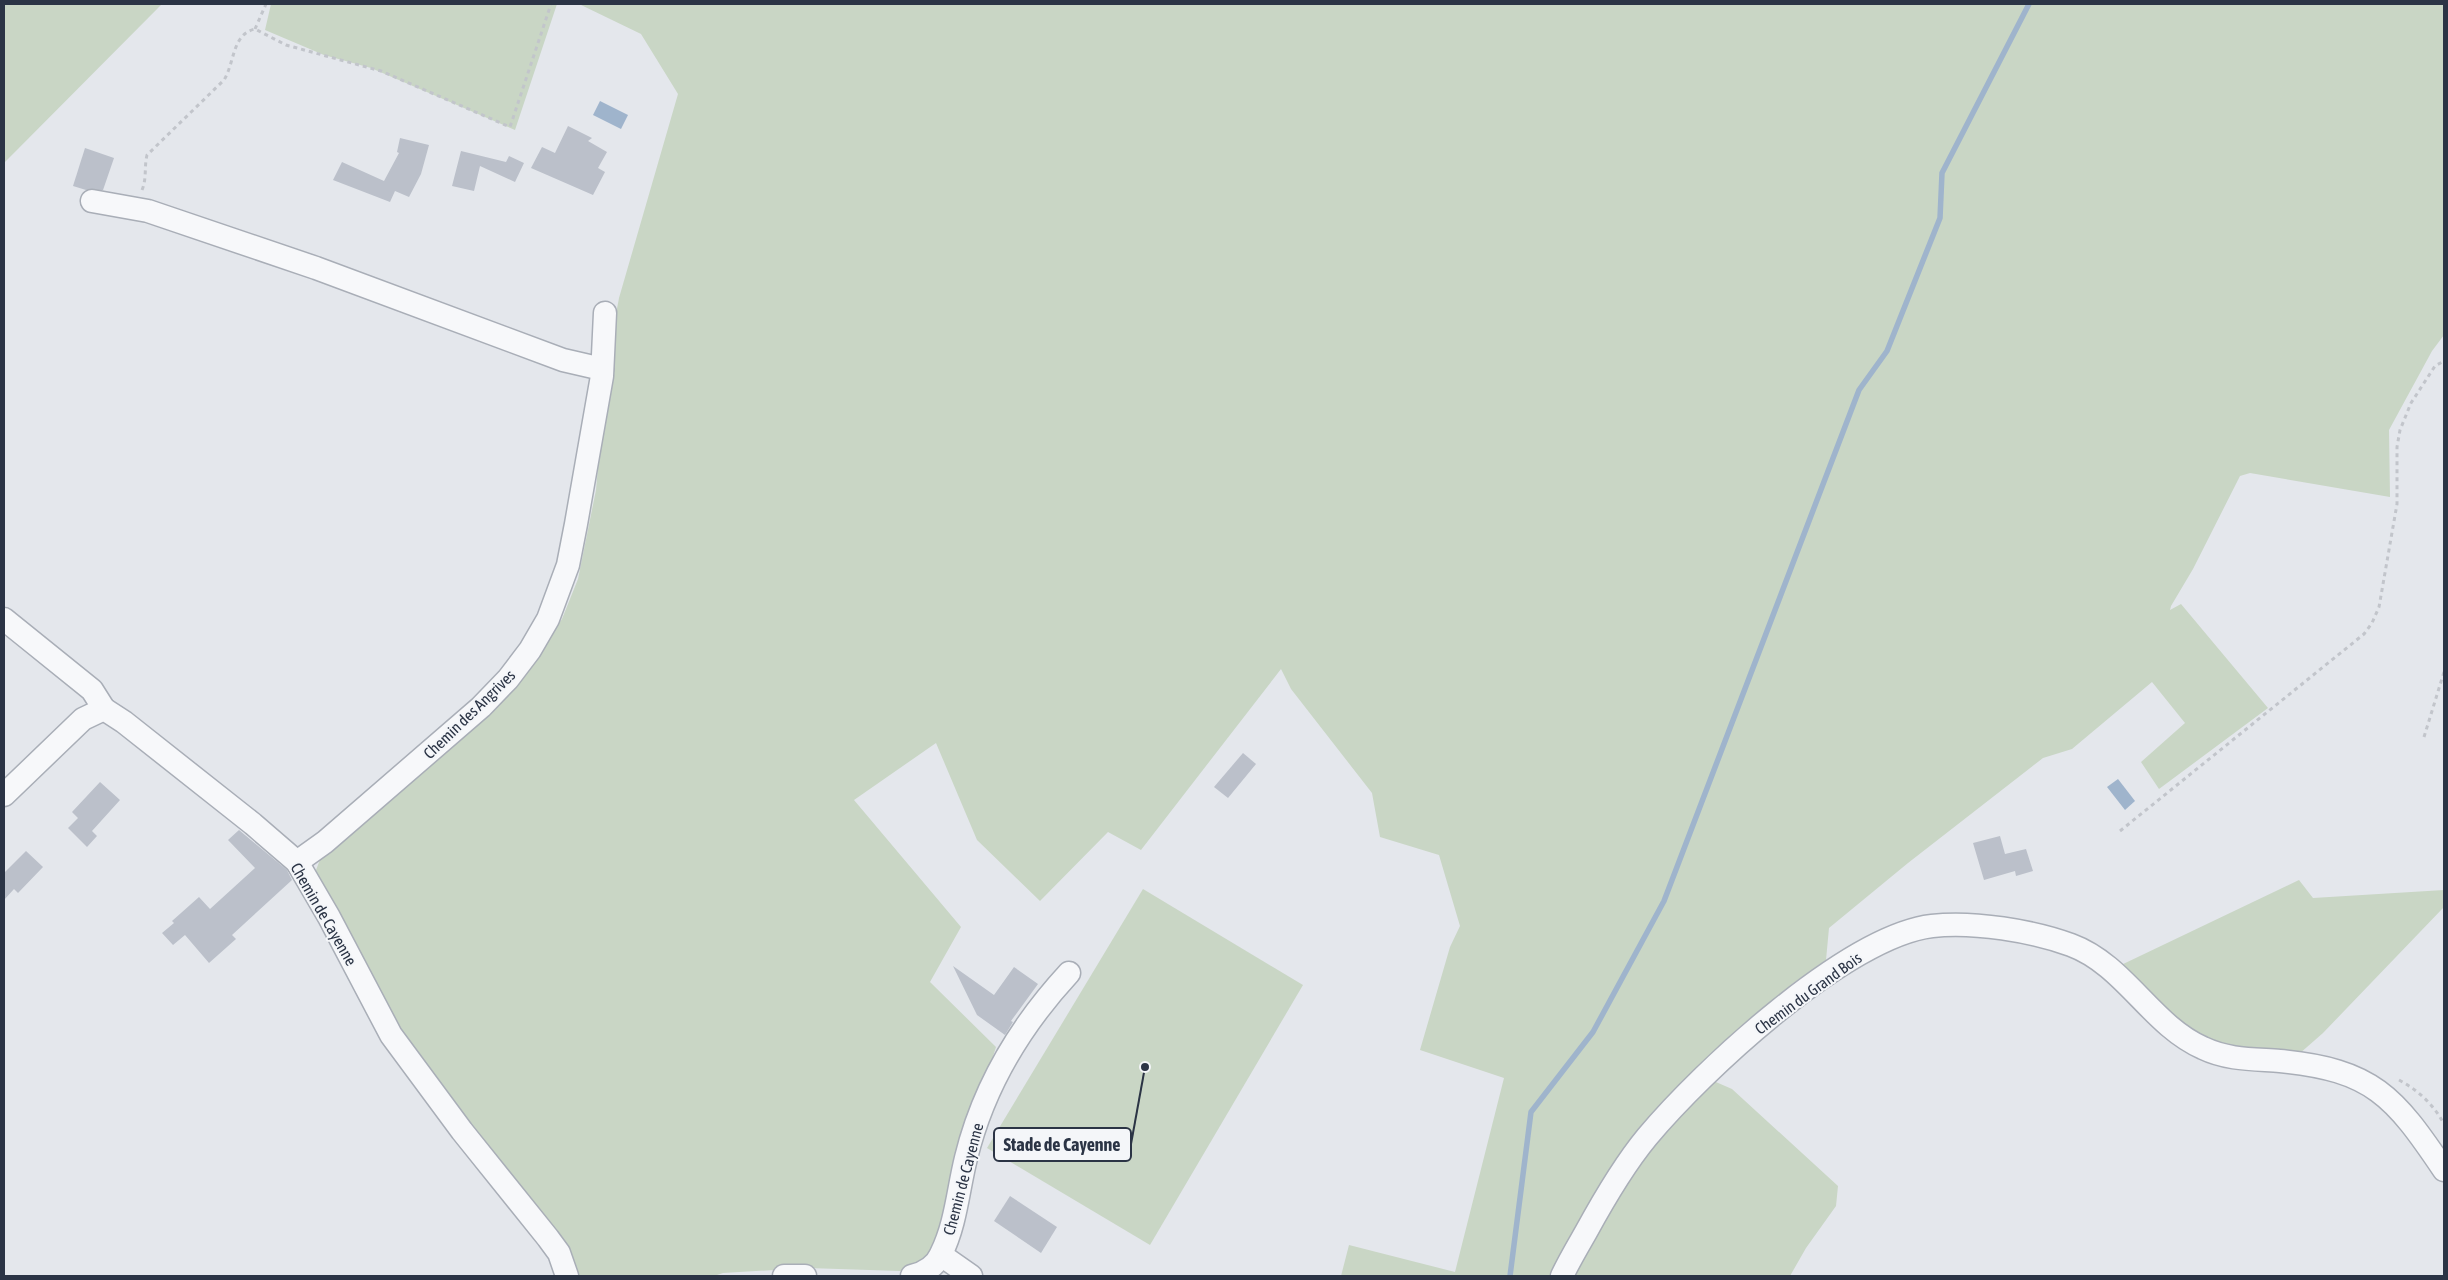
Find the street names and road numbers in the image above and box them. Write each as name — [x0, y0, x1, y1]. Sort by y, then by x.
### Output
street label: Chemin des Angrives — [419, 666, 519, 763]
street label: Chemin de Cayenne — [286, 859, 361, 969]
street label: Chemin du Grand Bois — [1751, 948, 1865, 1038]
street label: Chemin de Cayenne — [939, 1121, 988, 1237]

